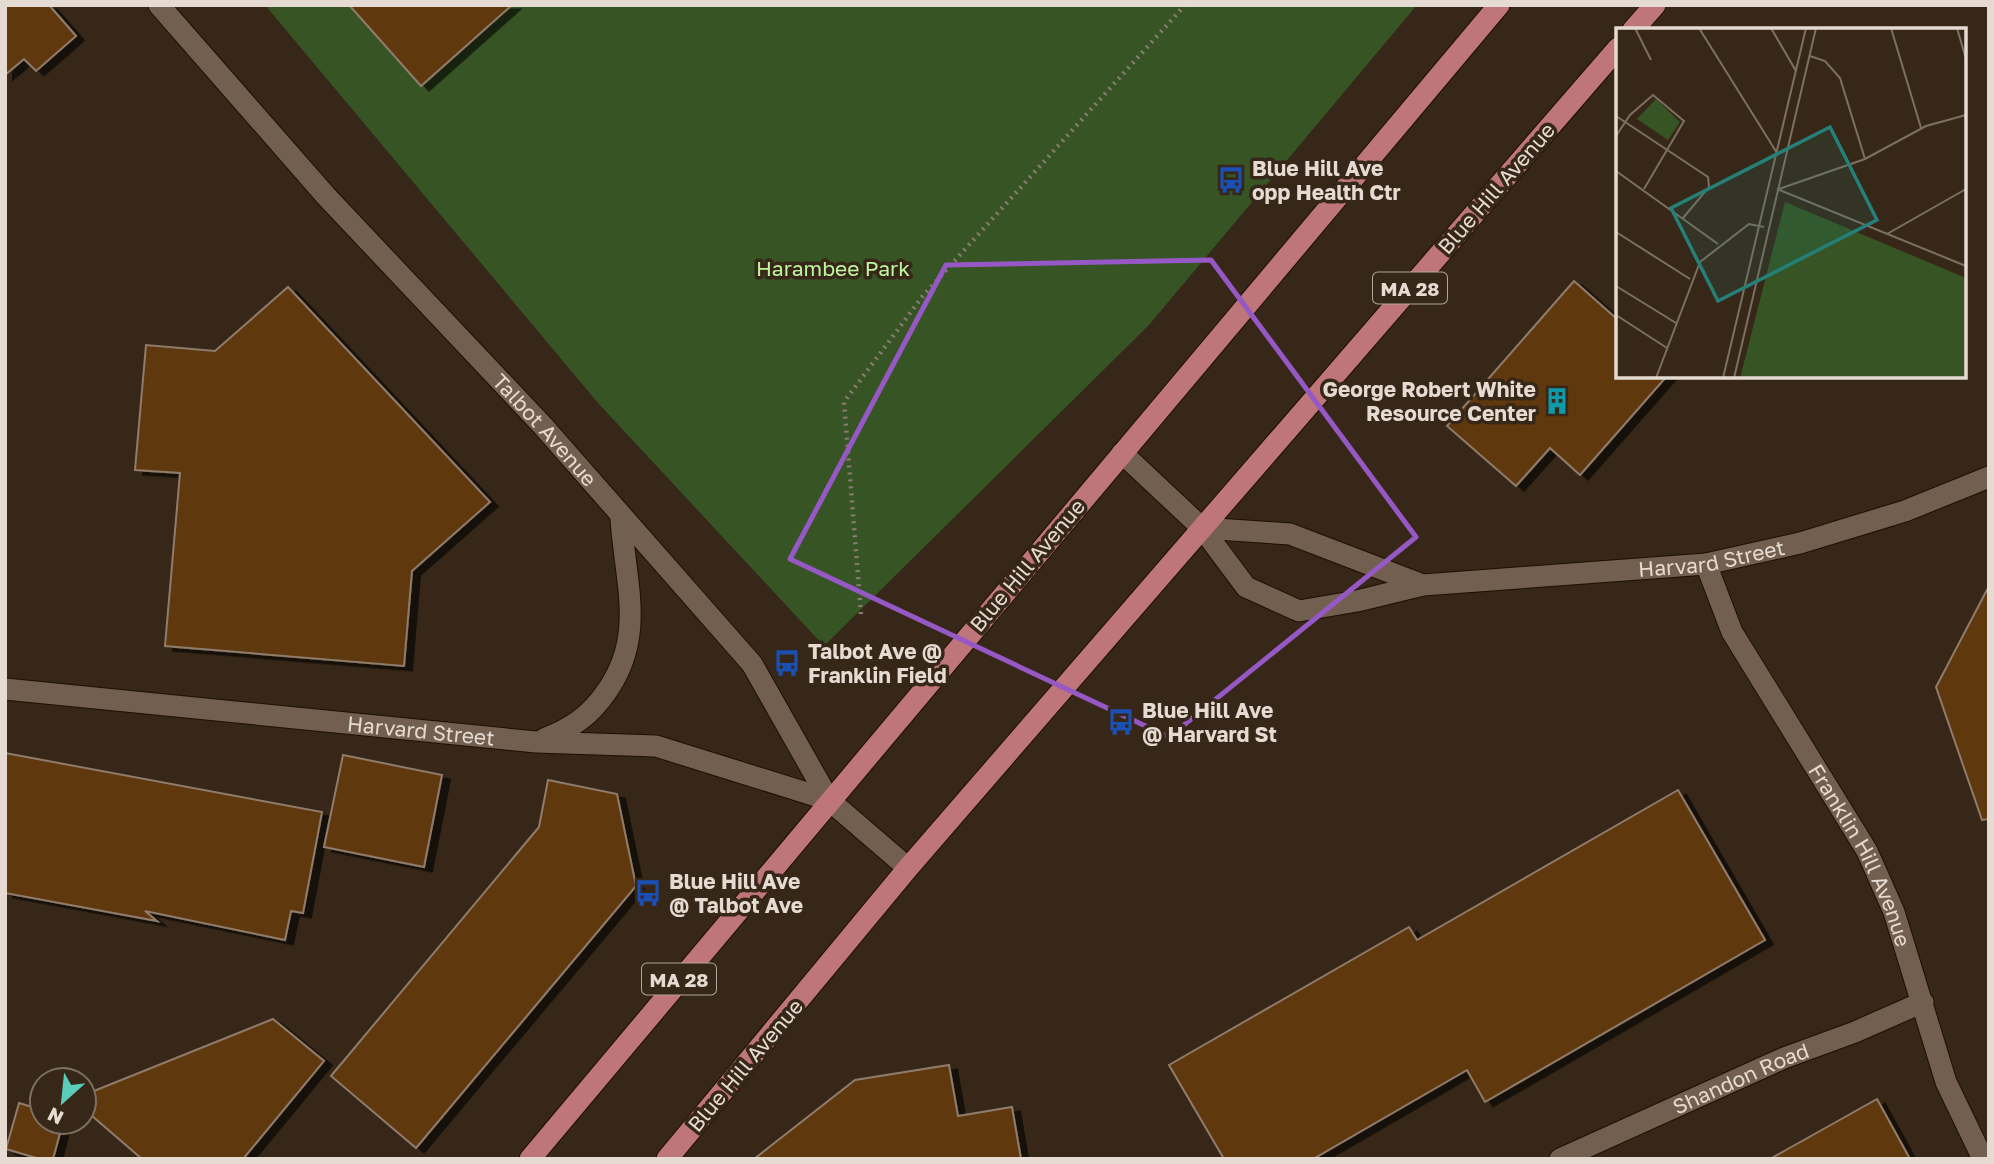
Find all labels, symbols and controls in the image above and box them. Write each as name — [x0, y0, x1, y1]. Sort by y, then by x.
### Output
inset map — [1616, 28, 1966, 378]
street label: Blue Hill Avenue — [1432, 117, 1560, 259]
place label: Blue Hill Ave opp Health Ctr — [1252, 155, 1401, 205]
bus stop icon: Blue Hill Ave opp Health Ctr — [1216, 165, 1246, 195]
park label: Harambee Park — [756, 255, 910, 281]
road number: MA 28 — [1373, 272, 1447, 304]
street label: Talbot Avenue — [487, 368, 603, 491]
place label: George Robert White Resource Center — [1322, 376, 1536, 426]
building icon: George Robert White Resource Center — [1542, 386, 1572, 416]
street label: Blue Hill Avenue — [964, 493, 1090, 637]
street label: Harvard Street — [1637, 534, 1787, 582]
place label: Talbot Ave @ Franklin Field — [808, 638, 947, 688]
bus stop icon: Talbot Ave @ Franklin Field — [772, 648, 802, 678]
place label: Blue Hill Ave @ Harvard St — [1142, 697, 1277, 747]
bus stop icon: Blue Hill Ave @ Harvard St — [1106, 707, 1136, 737]
street label: Harvard Street — [346, 710, 496, 751]
street label: Franklin Hill Avenue — [1803, 759, 1917, 950]
place label: Blue Hill Ave @ Talbot Ave — [669, 868, 803, 918]
bus stop icon: Blue Hill Ave @ Talbot Ave — [633, 878, 663, 908]
road number: MA 28 — [642, 964, 716, 995]
street label: Blue Hill Avenue — [682, 993, 808, 1137]
street label: Shandon Road — [1668, 1037, 1812, 1120]
north arrow — [28, 1066, 98, 1136]
text: N — [43, 1103, 67, 1130]

